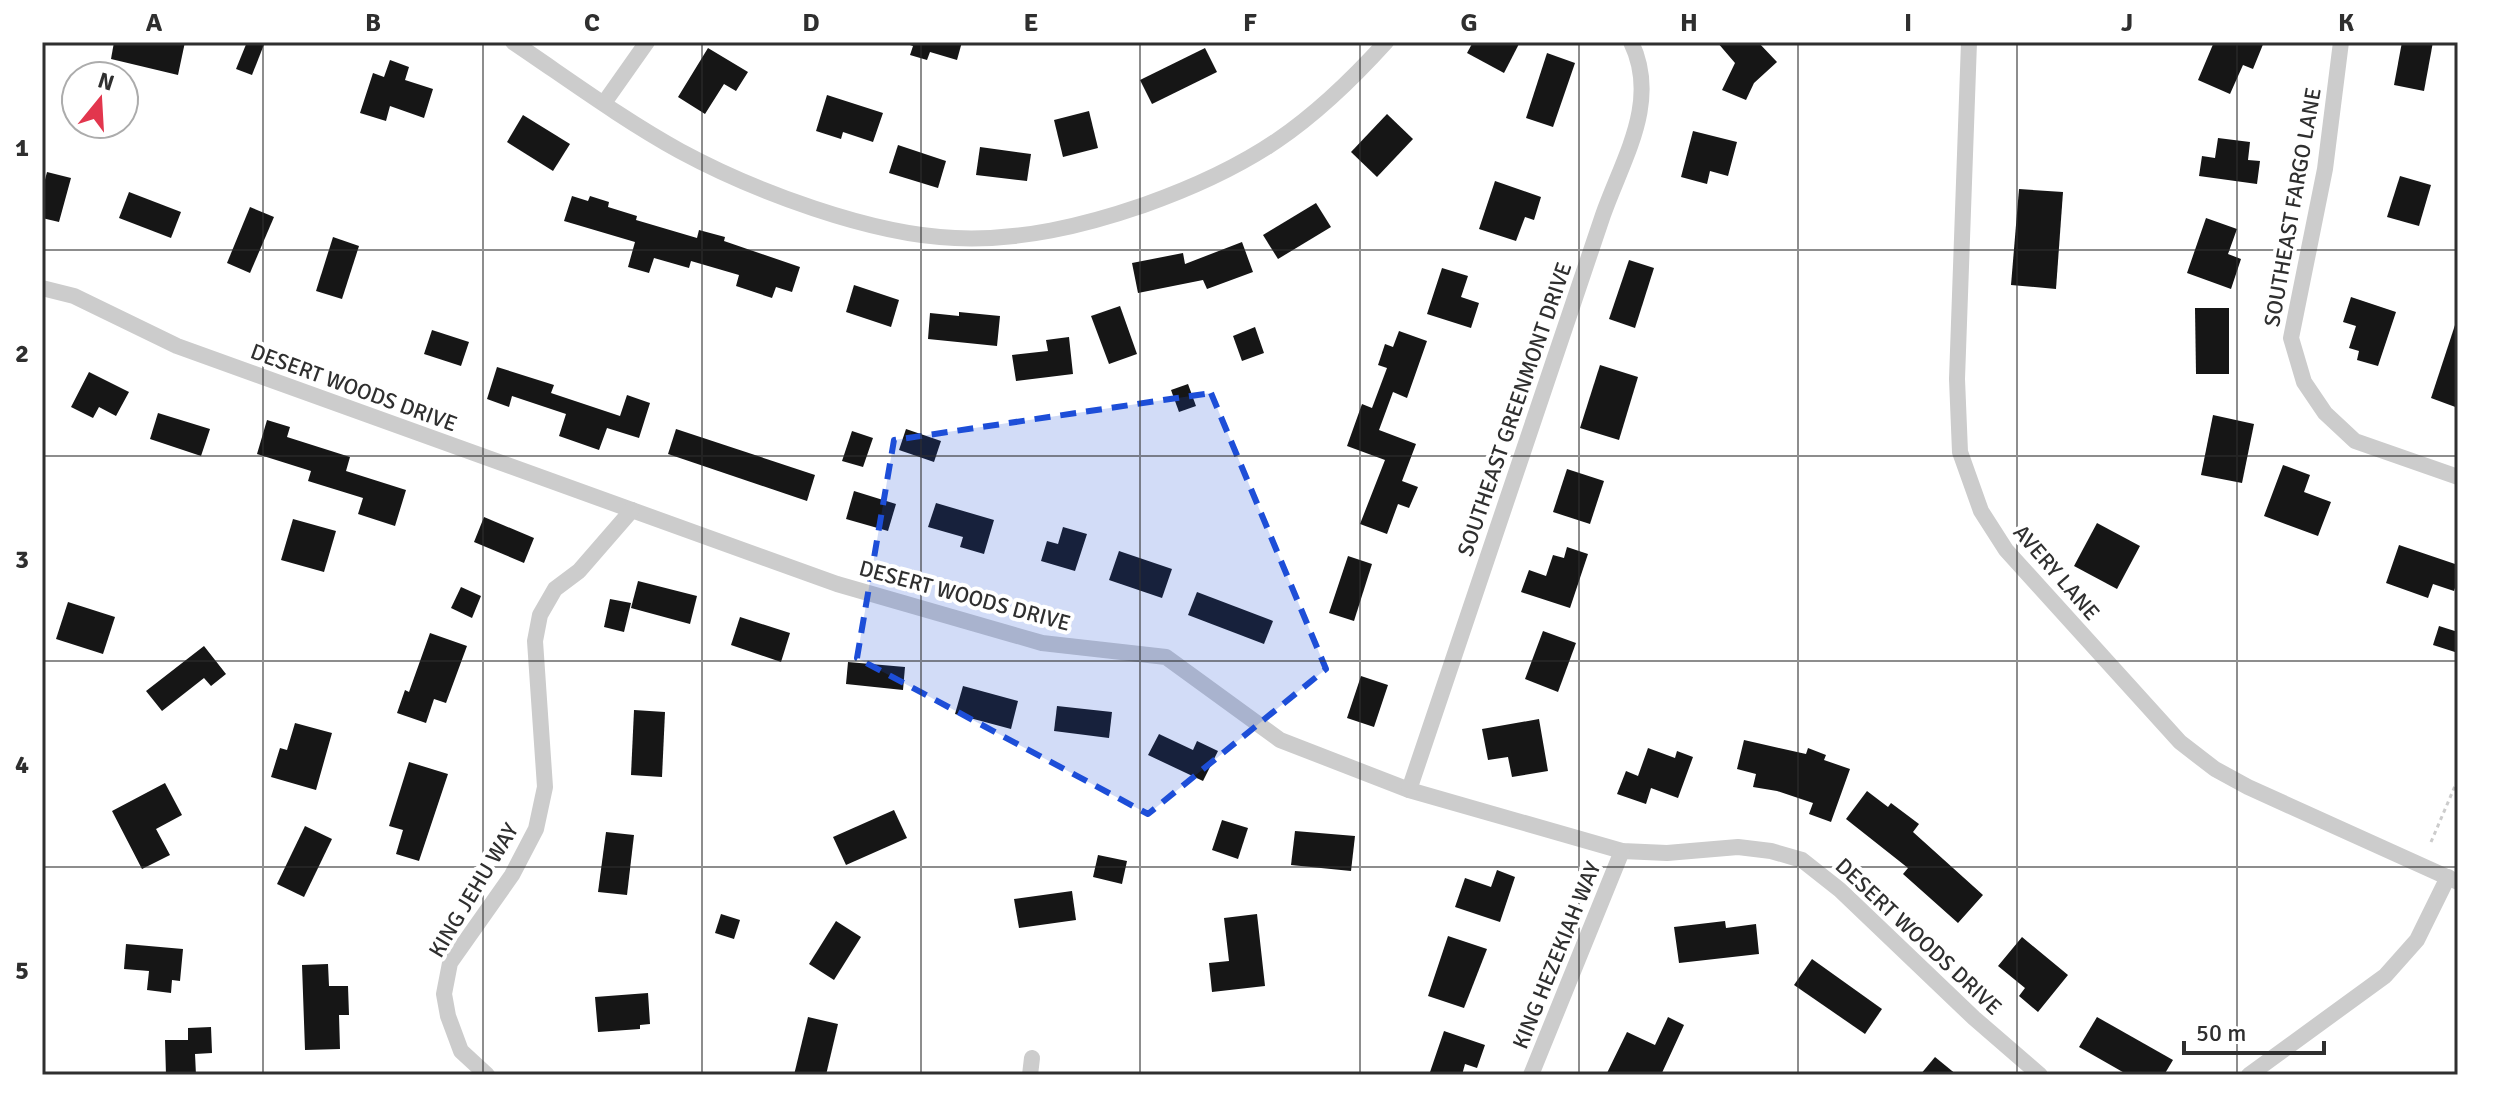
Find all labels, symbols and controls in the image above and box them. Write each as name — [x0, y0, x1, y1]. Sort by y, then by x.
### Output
text: A — [146, 7, 163, 39]
text: B — [365, 7, 381, 39]
text: C — [584, 7, 600, 39]
text: D — [802, 7, 820, 39]
text: E — [1024, 7, 1038, 39]
text: F — [1243, 7, 1257, 39]
text: G — [1460, 7, 1478, 39]
text: H — [1680, 7, 1698, 39]
text: I — [1904, 7, 1912, 39]
text: J — [2121, 7, 2133, 39]
text: K — [2338, 7, 2354, 39]
north arrow — [60, 60, 140, 140]
text: N — [95, 66, 117, 97]
street label: SOUTHEAST FARGO LANE — [2258, 85, 2327, 329]
text: 1 — [15, 132, 29, 164]
street label: SOUTHEAST GREENMONT DRIVE — [1451, 259, 1578, 560]
text: 2 — [15, 338, 29, 370]
street label: DESERT WOODS DRIVE — [247, 338, 461, 437]
street label: AVERY LANE — [2008, 519, 2106, 626]
text: 3 — [15, 544, 29, 576]
street label: DESERT WOODS DRIVE — [856, 554, 1074, 637]
text: 4 — [15, 749, 29, 781]
street label: KING JEHU WAY — [423, 818, 524, 962]
street label: DESERT WOODS DRIVE — [1830, 852, 2008, 1021]
street label: KING HEZEKIAH WAY — [1507, 858, 1606, 1053]
text: 5 — [15, 955, 29, 987]
scale bar — [2184, 1005, 2324, 1055]
text: 50 m — [2196, 1018, 2246, 1048]

